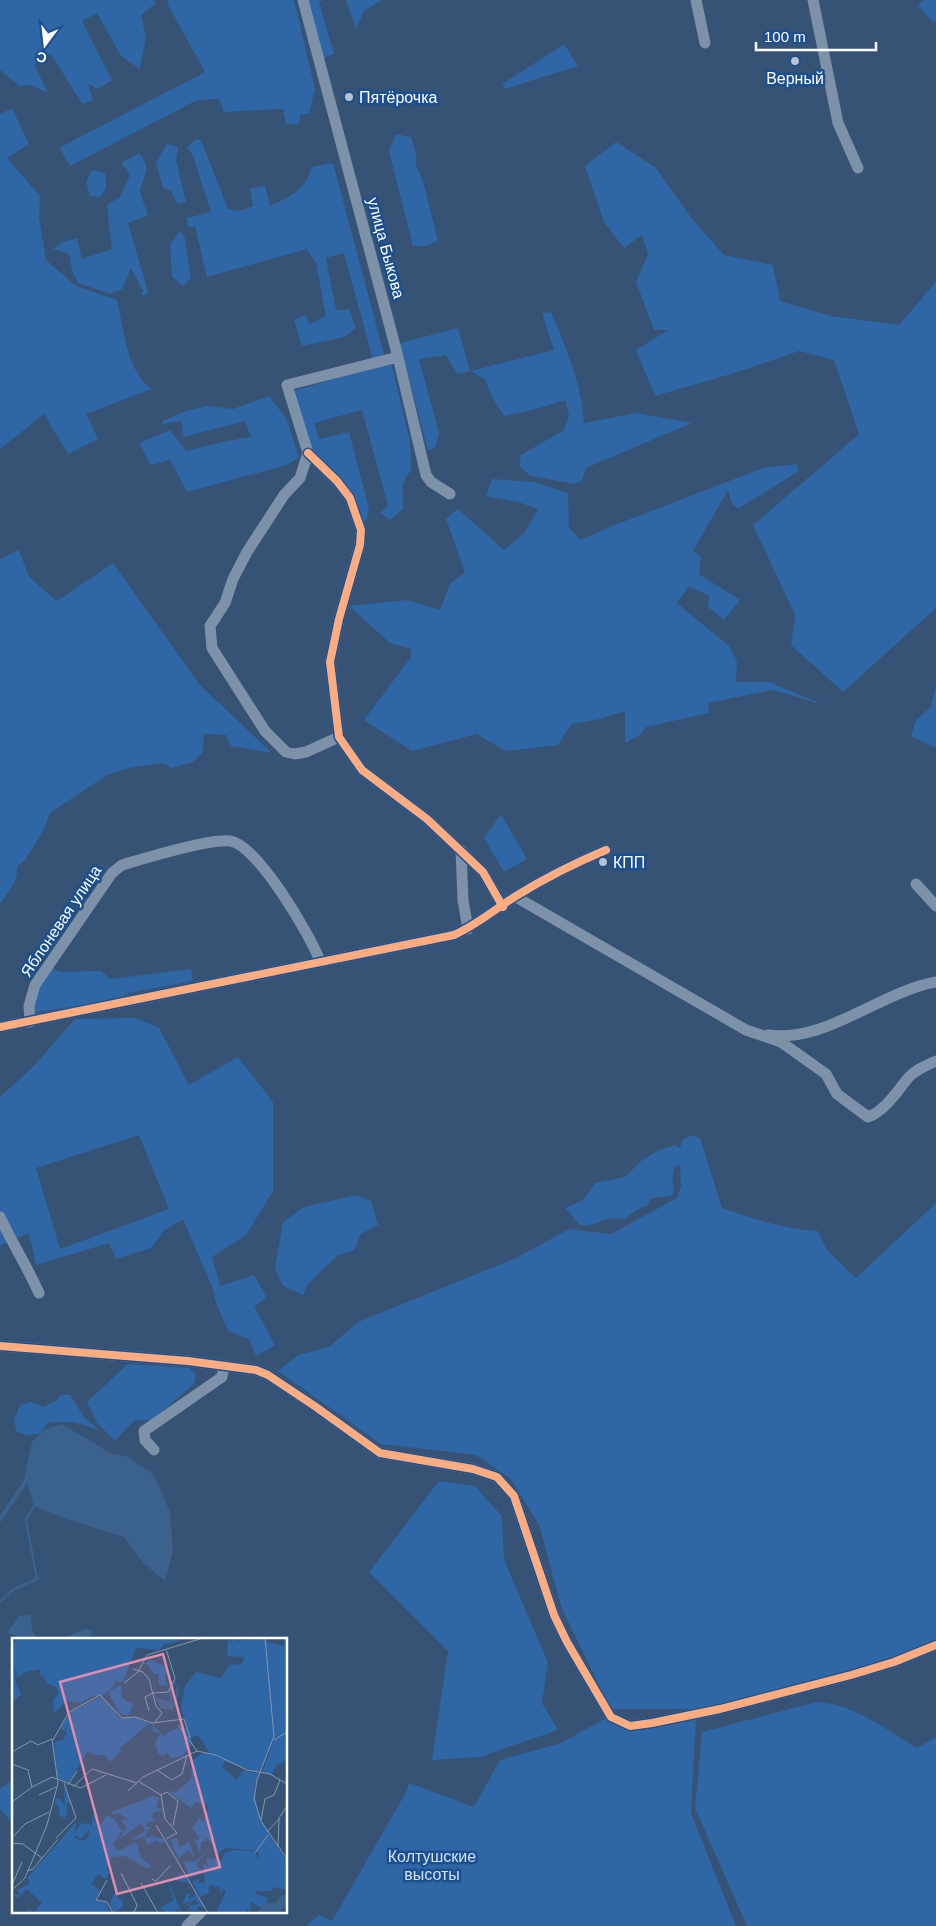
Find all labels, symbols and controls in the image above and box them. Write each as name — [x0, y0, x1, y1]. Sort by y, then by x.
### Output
north arrow — [20, 20, 70, 70]
scale bar — [756, 20, 876, 52]
text: 100 m — [764, 28, 806, 45]
text: С — [35, 49, 49, 67]
marker: Верный — [789, 55, 801, 67]
place label: Верный — [766, 70, 824, 87]
place label: Пятёрочка — [359, 89, 438, 106]
marker: Пятёрочка — [343, 91, 355, 103]
street label: улица Быкова — [364, 196, 408, 300]
place label: КПП — [613, 854, 645, 871]
marker: КПП — [597, 856, 609, 868]
street label: Яблоневая улица — [17, 862, 105, 980]
inset map — [12, 1638, 288, 1914]
park label: Колтушские высоты — [388, 1848, 476, 1883]

